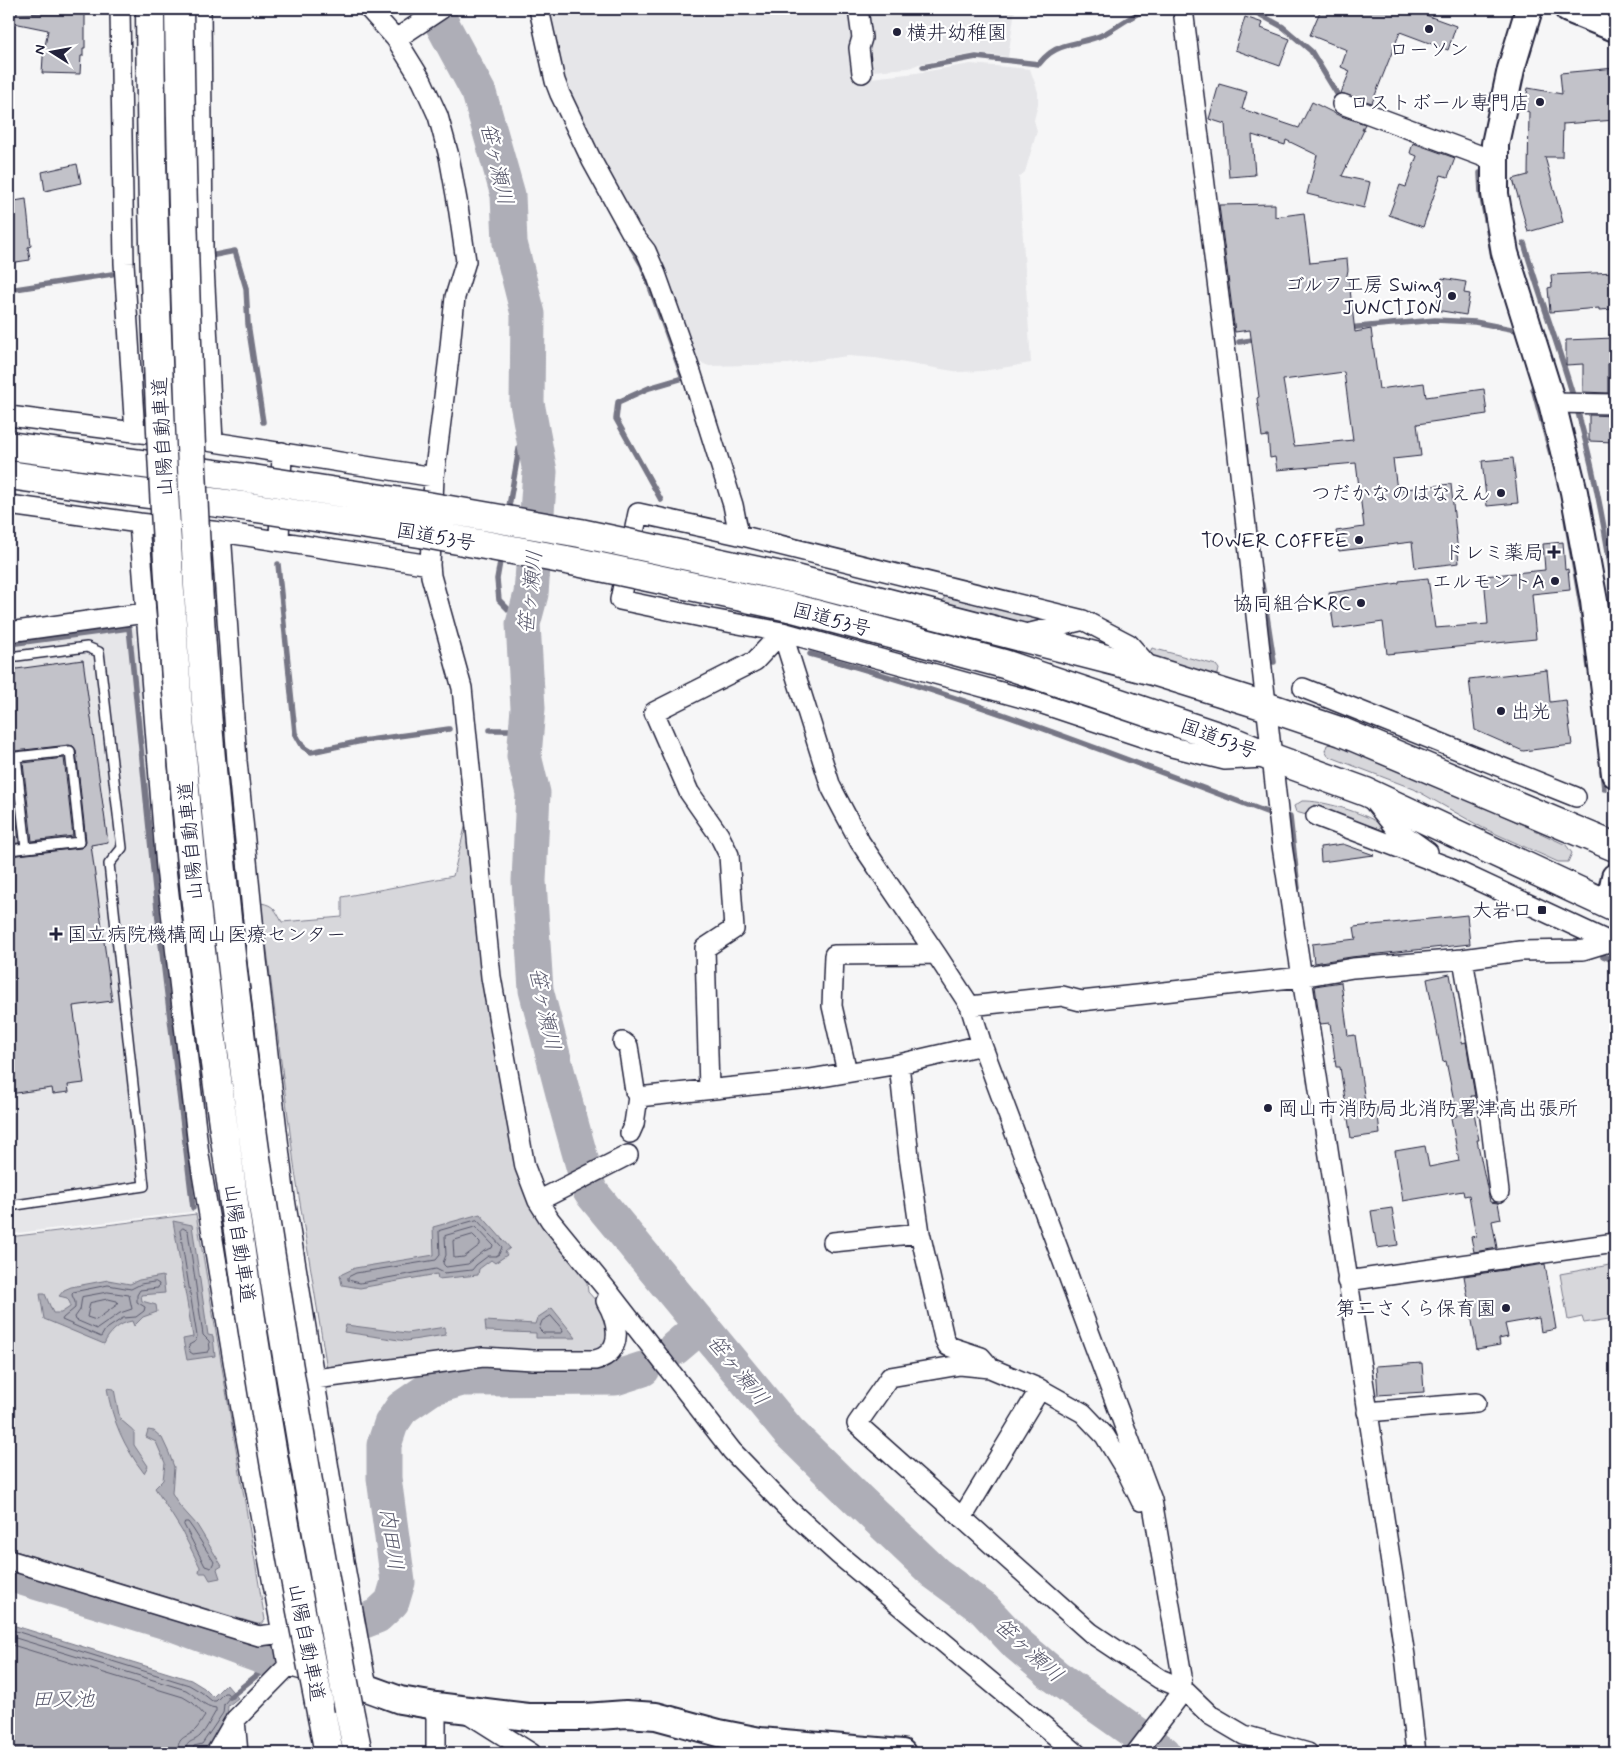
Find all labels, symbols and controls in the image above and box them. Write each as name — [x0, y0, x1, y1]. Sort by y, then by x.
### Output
place label: 横井幼稚園 — [907, 20, 1007, 47]
marker: ローソン — [1423, 23, 1435, 35]
marker: 横井幼稚園 — [891, 26, 903, 38]
north arrow — [28, 28, 78, 78]
place label: ローソン — [1389, 37, 1469, 64]
text: N — [30, 43, 50, 56]
place label: ロストボール専門店 — [1350, 90, 1530, 117]
marker: ロストボール専門店 — [1534, 96, 1546, 108]
water label: 笹ヶ瀬川 — [473, 120, 519, 208]
place label: ゴルフ工房 Swing JUNCTION — [1284, 272, 1442, 322]
marker: ゴルフ工房 Swing JUNCTION — [1446, 290, 1458, 302]
street label: 山陽自動車道 — [147, 376, 180, 498]
place label: つだかなのはなえん — [1311, 481, 1491, 508]
marker: つだかなのはなえん — [1495, 487, 1507, 499]
street label: 国道53号 — [394, 517, 478, 558]
place label: TOWER COFFEE — [1201, 528, 1349, 555]
marker: TOWER COFFEE — [1353, 534, 1365, 546]
place label: ドレミ薬局 — [1444, 540, 1544, 567]
marker: ドレミ薬局 — [1548, 546, 1560, 558]
water label: 笹ヶ瀬川 — [513, 549, 549, 635]
place label: エルモントA — [1432, 569, 1545, 596]
marker: エルモントA — [1549, 575, 1561, 587]
place label: 協同組合KRC — [1233, 591, 1351, 618]
street label: 国道53号 — [789, 597, 874, 644]
marker: 協同組合KRC — [1355, 597, 1367, 609]
place label: 出光 — [1511, 699, 1551, 726]
marker: 出光 — [1495, 705, 1507, 717]
street label: 国道53号 — [1176, 713, 1261, 766]
street label: 山陽自動車道 — [173, 780, 210, 902]
place label: 大岩口 — [1472, 898, 1532, 925]
marker: 大岩口 — [1536, 904, 1548, 916]
place label: 国立病院機構岡山医療センター — [67, 922, 346, 949]
marker: 国立病院機構岡山医療センター — [49, 927, 63, 941]
water label: 笹ヶ瀬川 — [522, 965, 566, 1053]
place label: 岡山市消防局北消防署津高出張所 — [1278, 1096, 1578, 1123]
marker: 岡山市消防局北消防署津高出張所 — [1262, 1102, 1274, 1114]
street label: 山陽自動車道 — [217, 1182, 260, 1305]
place label: 第二さくら保育園 — [1336, 1296, 1496, 1323]
marker: 第二さくら保育園 — [1500, 1302, 1512, 1314]
water label: 笹ヶ瀬川 — [700, 1329, 775, 1412]
water label: 内田川 — [373, 1506, 409, 1572]
street label: 山陽自動車道 — [281, 1581, 330, 1704]
water label: 笹ヶ瀬川 — [988, 1612, 1069, 1689]
water label: 田又池 — [32, 1686, 95, 1714]

